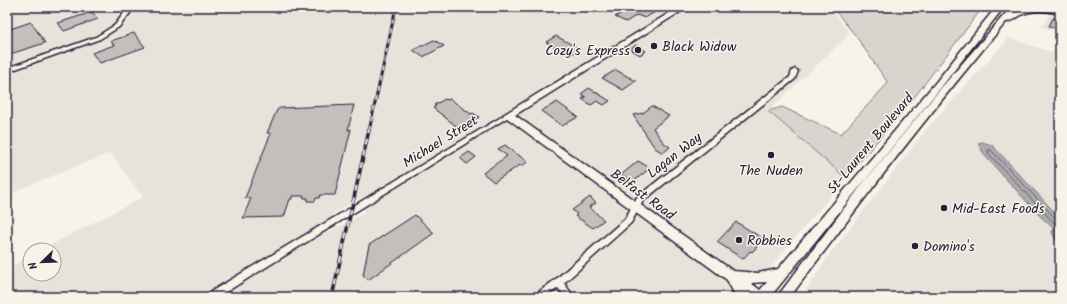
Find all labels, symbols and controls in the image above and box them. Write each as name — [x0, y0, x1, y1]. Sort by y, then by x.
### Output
place label: Black Widow — [662, 36, 737, 58]
place label: Cozy's Express — [545, 40, 630, 62]
marker: Black Widow — [649, 41, 659, 51]
marker: Cozy's Express — [633, 45, 643, 55]
street label: St-Laurent Boulevard — [822, 88, 920, 199]
street label: Michael Street — [398, 110, 483, 174]
street label: Lagan Way — [642, 127, 707, 184]
marker: The Nuden — [766, 150, 776, 160]
place label: The Nuden — [739, 160, 803, 182]
street label: Belfast Road — [605, 164, 680, 227]
place label: Mid-East Foods — [952, 198, 1045, 220]
marker: Mid-East Foods — [939, 203, 949, 213]
place label: Robbies — [747, 230, 792, 252]
marker: Robbies — [734, 235, 744, 245]
place label: Domino's — [923, 236, 975, 258]
marker: Domino's — [910, 241, 920, 251]
north arrow — [22, 242, 62, 282]
text: N — [24, 259, 43, 272]

